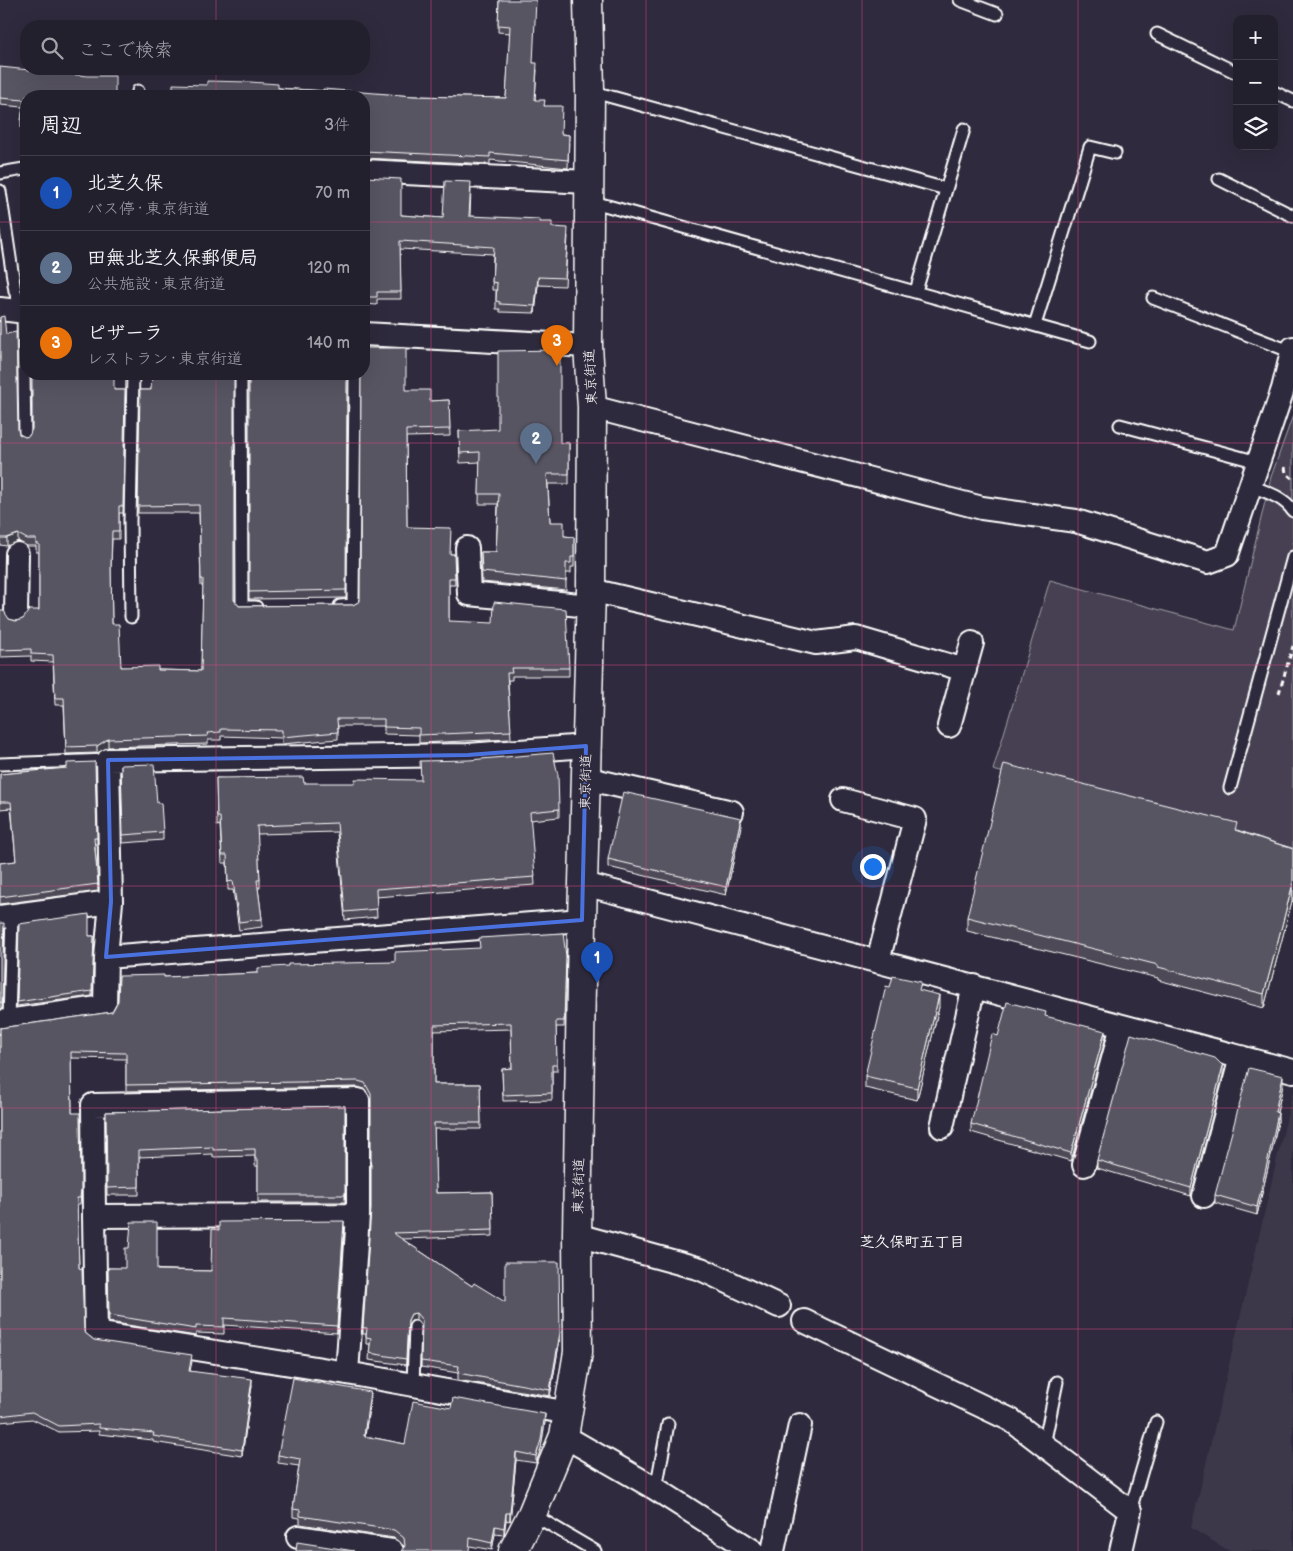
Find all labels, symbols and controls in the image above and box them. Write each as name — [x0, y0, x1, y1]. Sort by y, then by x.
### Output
map controls — [1233, 15, 1278, 150]
button: + — [1233, 15, 1278, 60]
search box — [20, 20, 370, 75]
icon: search — [38, 34, 66, 62]
text: ここで検索 — [78, 39, 173, 62]
button: − — [1233, 60, 1278, 105]
button: layers — [1233, 105, 1278, 150]
text: 周辺 — [40, 113, 82, 138]
text: 3件 — [324, 116, 350, 135]
text: 北芝久保 — [87, 172, 163, 195]
text: 1 — [53, 184, 59, 203]
text: 70 m — [315, 184, 350, 203]
text: バス停 · 東京街道 — [87, 200, 209, 219]
text: 田無北芝久保郵便局 — [87, 247, 258, 270]
text: 2 — [51, 259, 61, 278]
text: 120 m — [307, 259, 350, 278]
text: 公共施設 · 東京街道 — [87, 275, 225, 294]
text: ピザーラ — [87, 322, 163, 345]
pin: 3 — [541, 325, 573, 366]
text: 3 — [51, 334, 61, 353]
text: 140 m — [307, 334, 350, 353]
street label: 東京街道 — [581, 349, 600, 405]
text: レストラン · 東京街道 — [87, 350, 243, 369]
pin: 2 — [520, 423, 552, 464]
street label: 東京街道 — [577, 754, 594, 810]
your location — [860, 854, 886, 880]
pin: 1 — [581, 942, 613, 983]
street label: 東京街道 — [570, 1158, 587, 1214]
district label: 芝久保町五丁目 — [859, 1233, 965, 1252]

